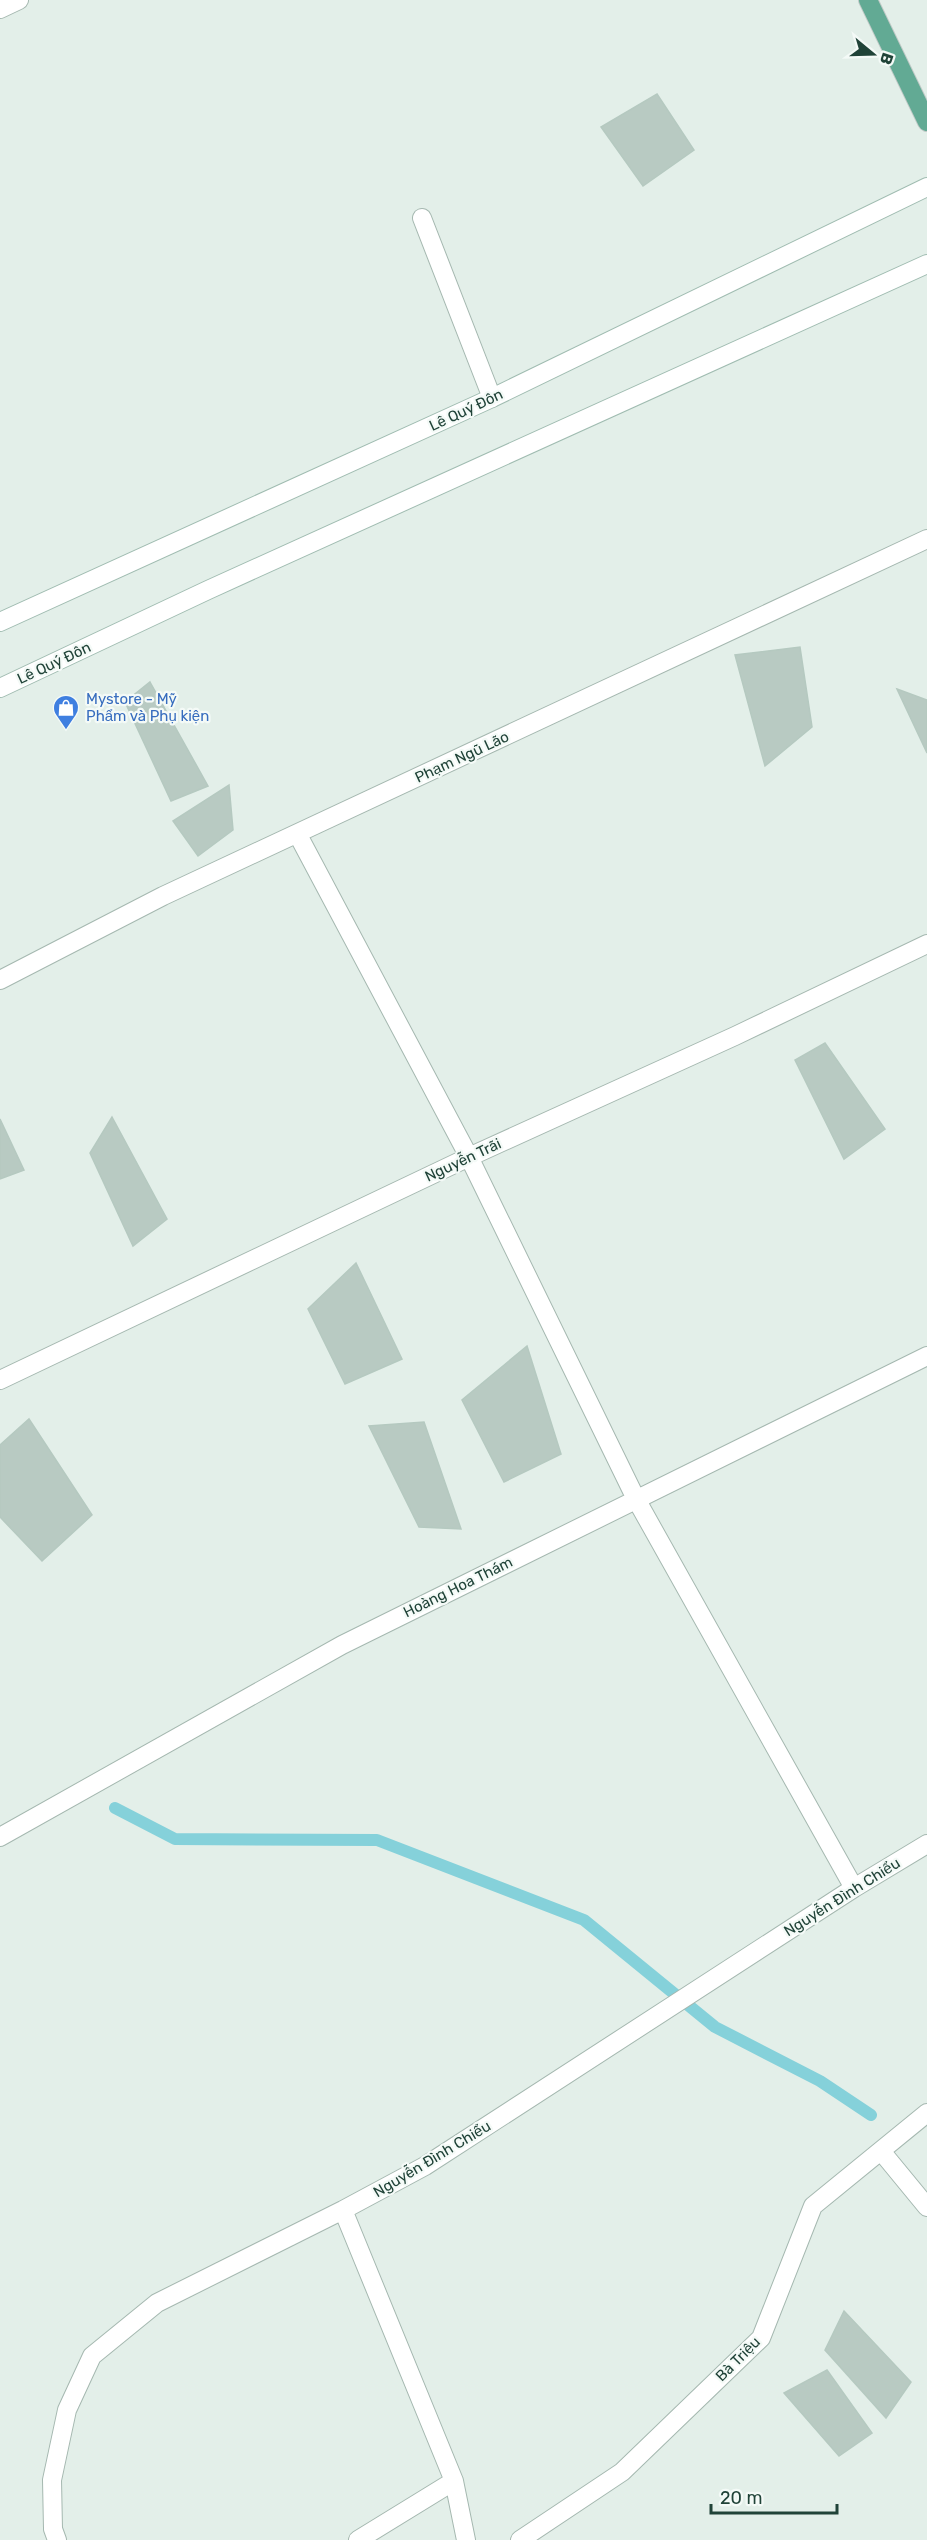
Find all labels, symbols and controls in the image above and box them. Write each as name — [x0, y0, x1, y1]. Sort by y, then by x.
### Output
north arrow — [843, 24, 903, 84]
text: B — [876, 50, 898, 67]
street label: Lê Quý Đôn — [426, 385, 506, 435]
street label: Lê Quý Đôn — [14, 638, 94, 688]
place label: Mystore - Mỹ Phẩm và Phụ kiện — [86, 690, 209, 725]
shop icon: Mystore - Mỹ Phẩm và Phụ kiện — [51, 693, 81, 731]
street label: Phạm Ngũ Lão — [412, 727, 512, 787]
street label: Nguyễn Trãi — [422, 1134, 504, 1186]
street label: Hoàng Hoa Thám — [400, 1553, 516, 1621]
street label: Nguyễn Đình Chiểu — [780, 1854, 903, 1940]
street label: Nguyễn Đình Chiểu — [370, 2117, 494, 2201]
street label: Bà Triệu — [712, 2333, 764, 2385]
scale bar — [711, 2477, 837, 2515]
text: 20 m — [720, 2487, 762, 2509]

